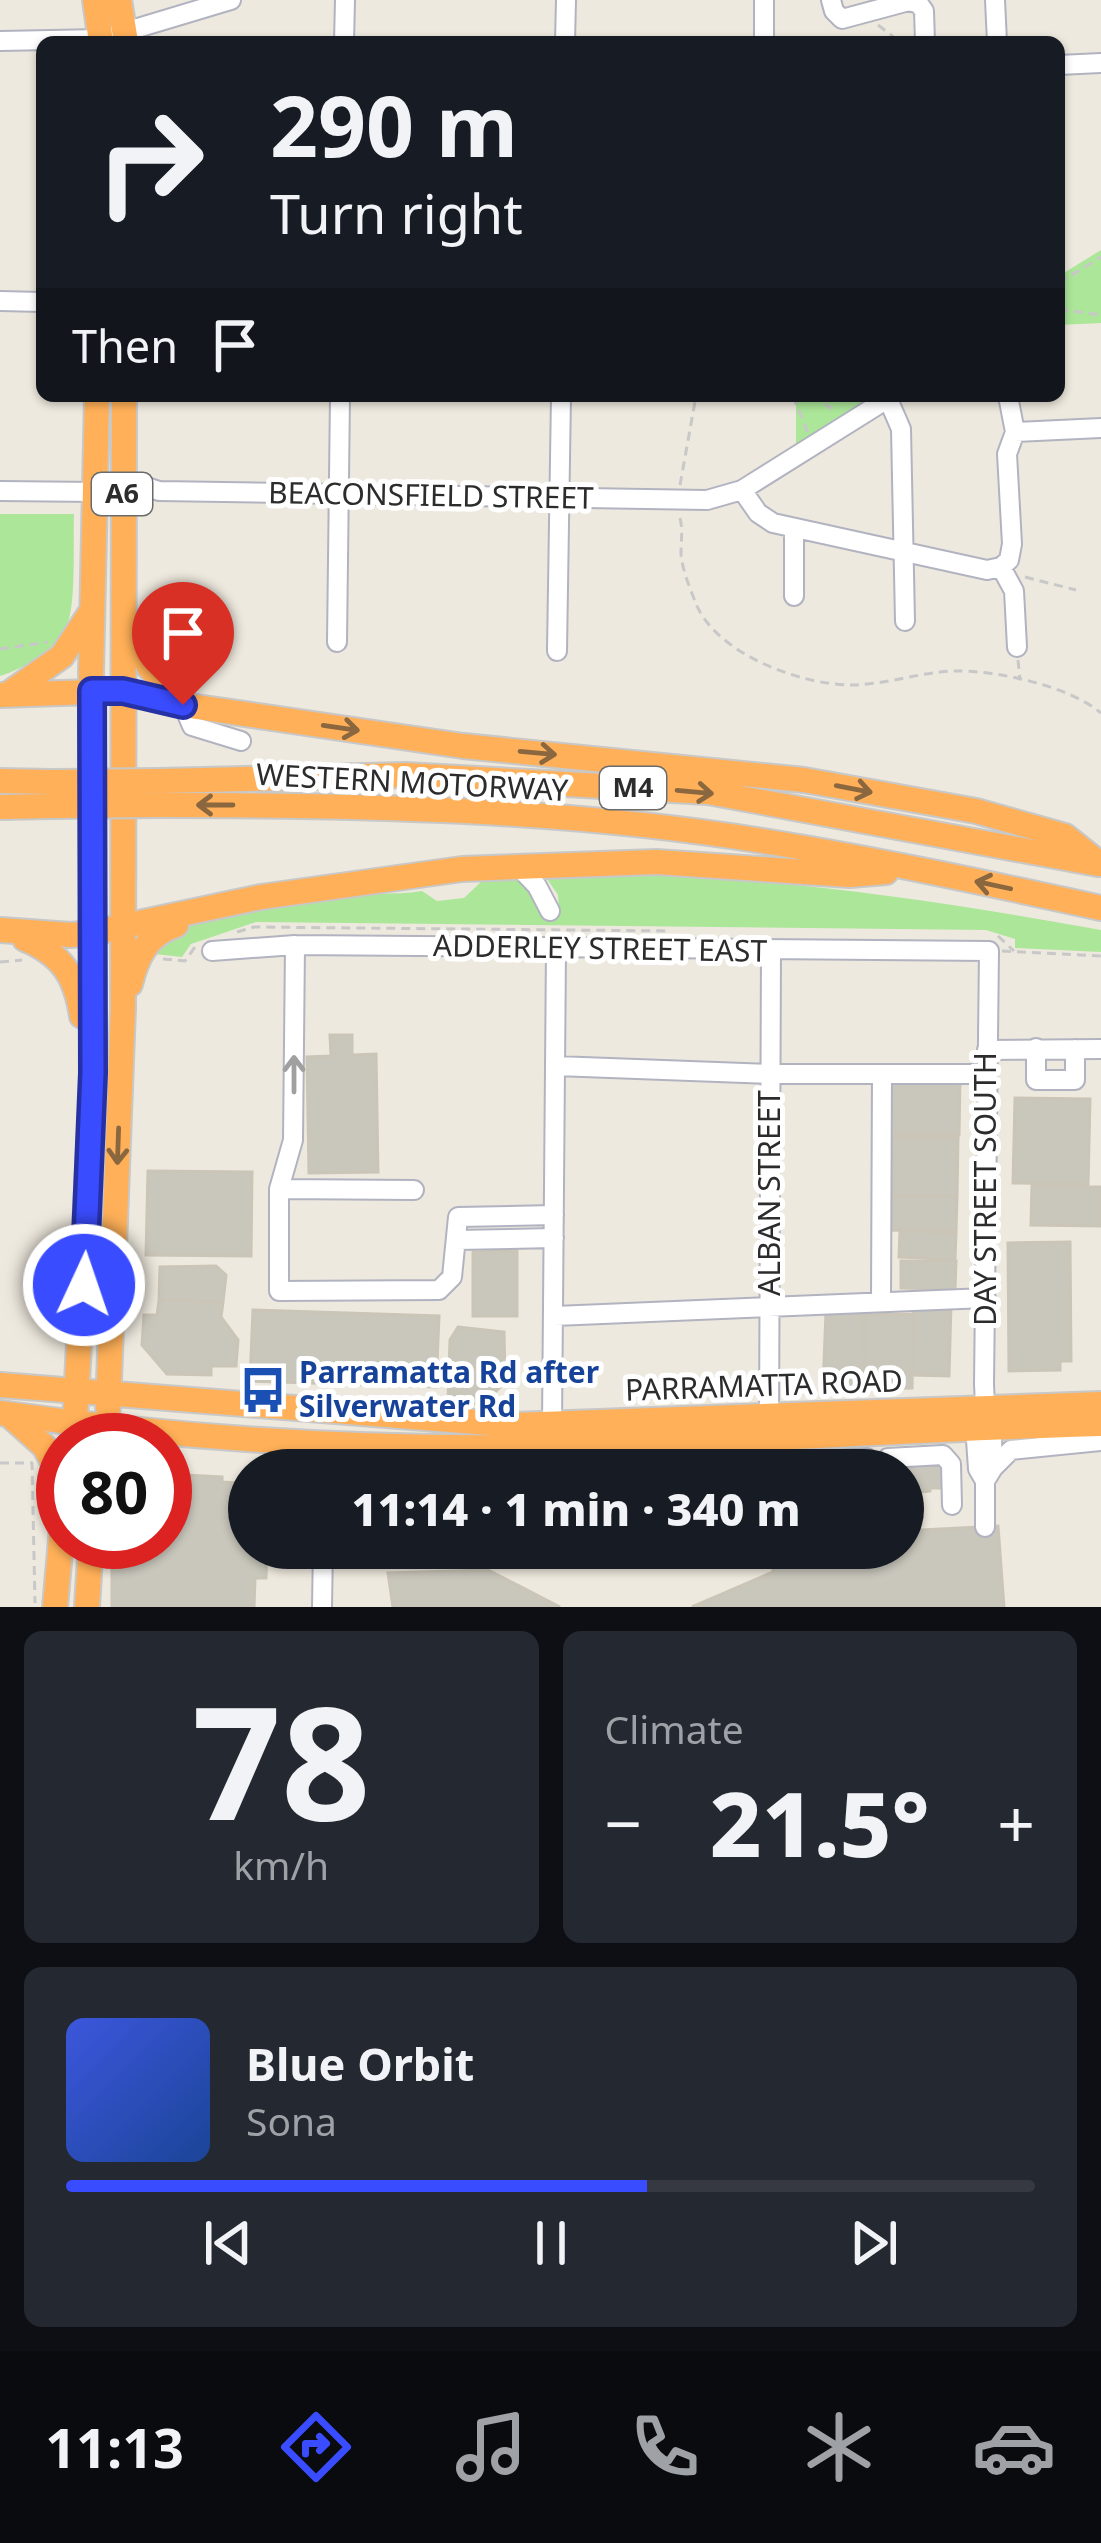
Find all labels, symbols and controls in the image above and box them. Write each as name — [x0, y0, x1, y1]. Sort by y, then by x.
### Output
text: 290 m — [270, 67, 518, 182]
icon: right — [72, 84, 228, 240]
text: Turn right — [270, 176, 523, 250]
icon: arrive — [202, 312, 268, 378]
text: Then — [72, 315, 178, 376]
street label: BEACONSFIELD STREET — [268, 471, 594, 518]
road number: A6 — [92, 473, 152, 515]
pin — [132, 582, 234, 705]
icon: arrive — [150, 600, 216, 666]
one-way arrow — [321, 717, 360, 740]
one-way arrow — [518, 742, 557, 765]
street label: WESTERN MOTORWAY — [255, 753, 569, 810]
road number: M4 — [600, 767, 666, 809]
one-way arrow — [834, 779, 873, 801]
one-way arrow — [675, 781, 714, 804]
one-way arrow — [196, 794, 235, 816]
one-way arrow — [974, 873, 1013, 896]
street label: ADDERLEY STREET EAST — [433, 924, 768, 971]
street label: DAY STREET SOUTH — [964, 1052, 1005, 1326]
one-way arrow — [283, 1055, 305, 1094]
street label: ALBAN STREET — [748, 1090, 789, 1296]
one-way arrow — [106, 1126, 129, 1165]
position arrow — [21, 1222, 147, 1348]
place label: Parramatta Rd after Silverwater Rd — [299, 1351, 600, 1426]
street label: PARRAMATTA ROAD — [624, 1359, 904, 1410]
bus stop icon: Parramatta Rd after Silverwater Rd — [238, 1365, 288, 1415]
speed limit sign: 80 — [36, 1413, 192, 1569]
text: 11:14 · 1 min · 340 m — [351, 1478, 801, 1539]
text: 78 — [192, 1653, 370, 1866]
text: Climate — [605, 1702, 744, 1755]
text: 21.5° — [710, 1761, 930, 1883]
text: − — [605, 1777, 642, 1867]
text: + — [997, 1777, 1035, 1867]
text: km/h — [233, 1838, 329, 1891]
text: Blue Orbit — [246, 2033, 474, 2094]
text: Sona — [246, 2094, 337, 2147]
icon: previous — [195, 2210, 261, 2276]
icon: pause — [518, 2210, 584, 2276]
icon: next — [841, 2210, 907, 2276]
icon: directions — [274, 2405, 358, 2489]
icon: music — [449, 2405, 533, 2489]
icon: phone — [623, 2405, 707, 2489]
icon: climate — [797, 2405, 881, 2489]
icon: car — [972, 2405, 1056, 2489]
text: 11:13 — [45, 2410, 184, 2484]

